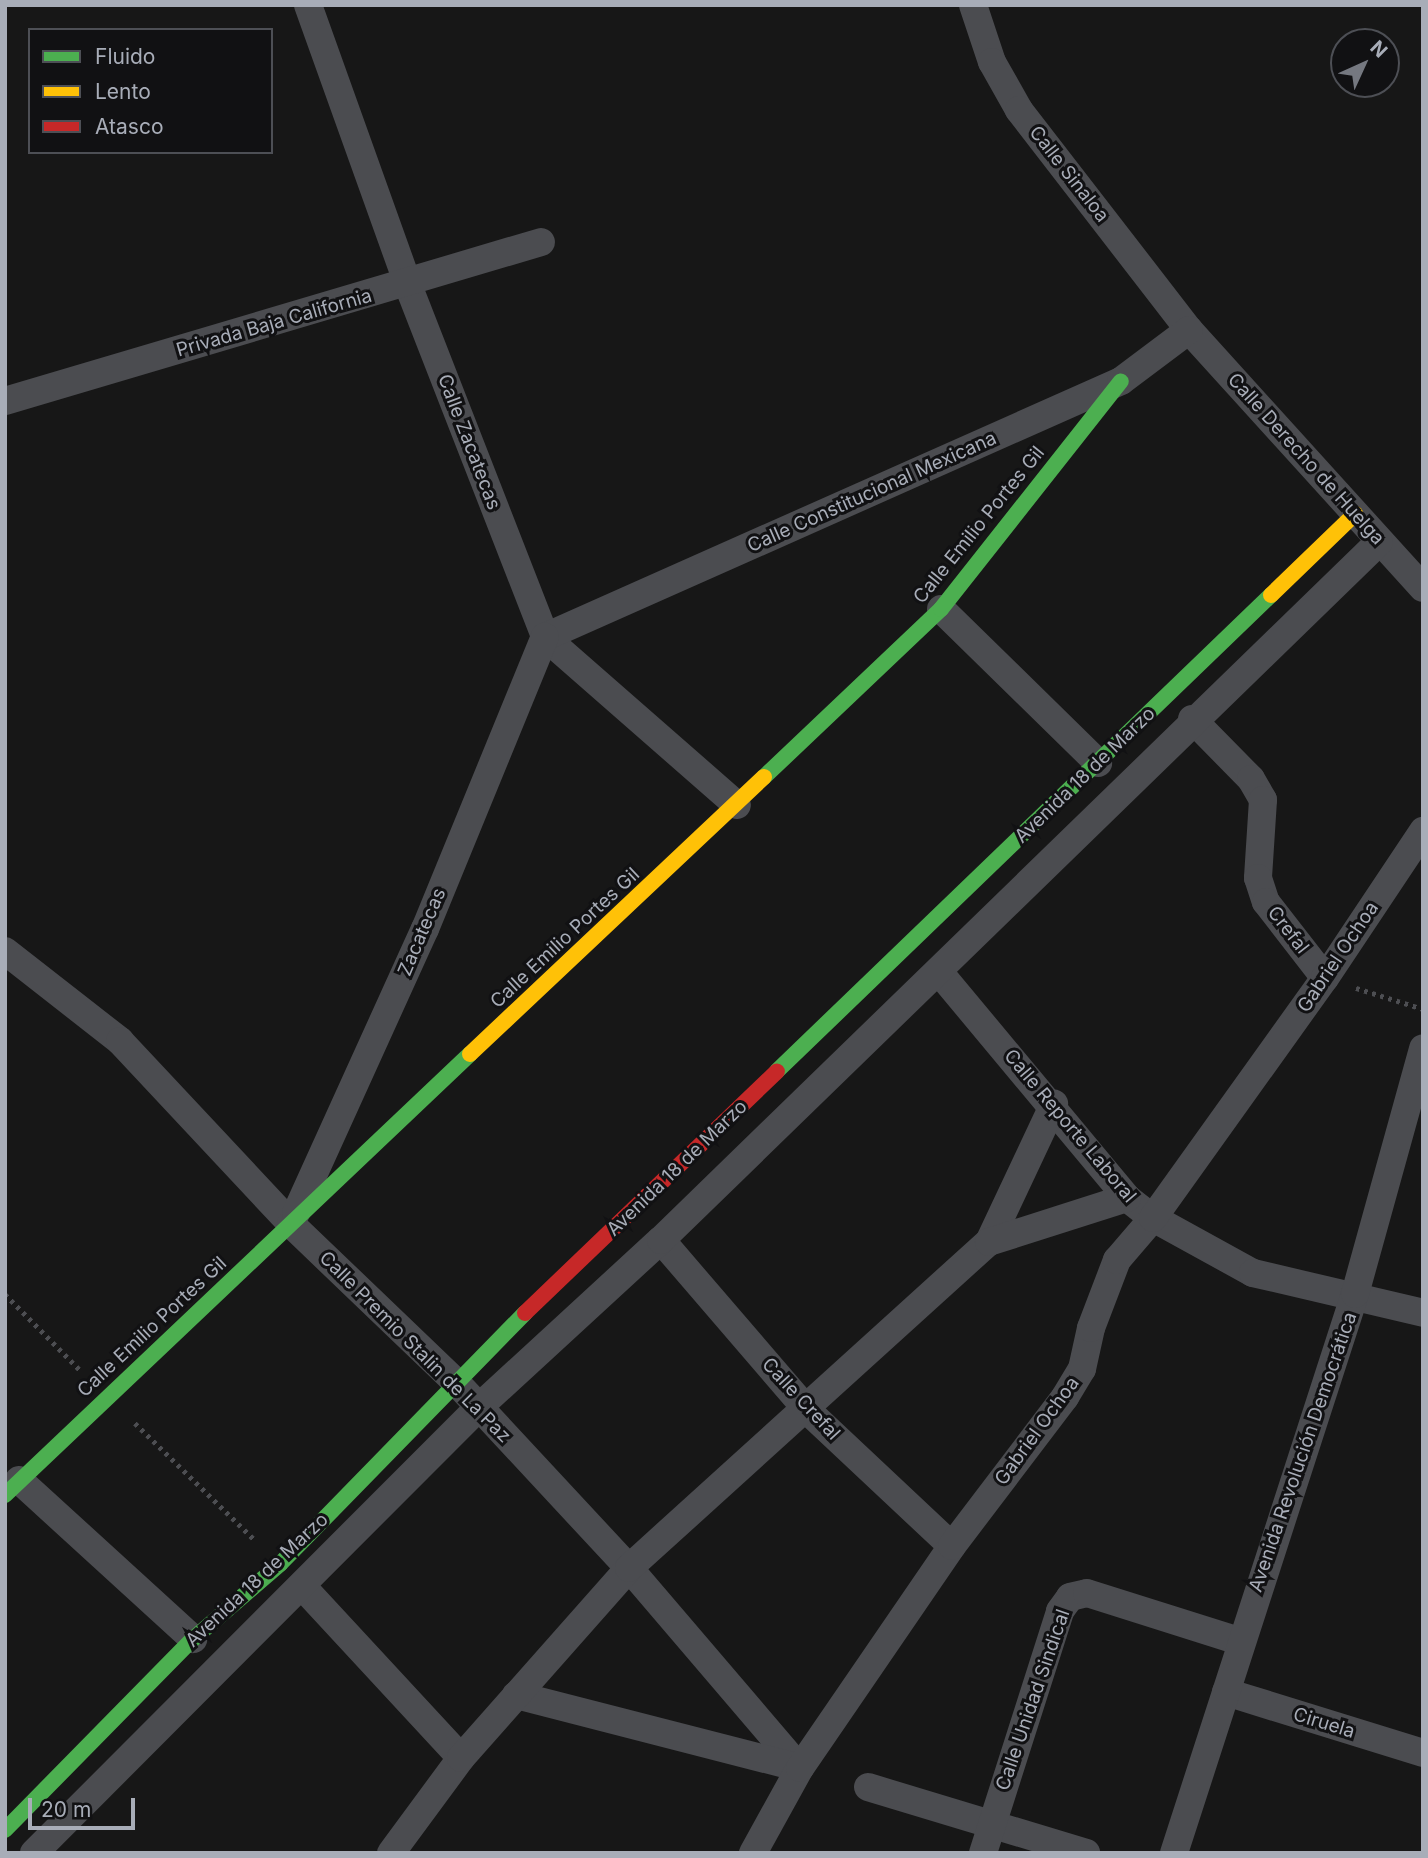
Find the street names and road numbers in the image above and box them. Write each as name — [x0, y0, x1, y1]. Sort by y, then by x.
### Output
street label: Calle Sinaloa — [1024, 121, 1114, 227]
street label: Privada Baja California — [174, 284, 374, 362]
street label: Calle Derecho de Huelga — [1223, 368, 1389, 550]
street label: Calle Zacatecas — [433, 371, 505, 513]
street label: Calle Constitucional Mexicana — [744, 427, 1000, 557]
street label: Calle Emilio Portes Gil — [909, 442, 1049, 608]
street label: Avenida 18 de Marzo — [1010, 702, 1160, 848]
street label: Calle Emilio Portes Gil — [486, 863, 644, 1013]
street label: Zacatecas — [393, 885, 451, 979]
street label: Gabriel Ochoa — [1293, 897, 1383, 1017]
street label: Crefal — [1262, 902, 1314, 958]
street label: Calle Reporte Laboral — [999, 1045, 1141, 1207]
street label: Avenida 18 de Marzo — [602, 1095, 752, 1241]
street label: Calle Premio Stalin de La Paz — [315, 1247, 515, 1447]
street label: Calle Emilio Portes Gil — [73, 1252, 231, 1402]
street label: Avenida Revolución Democrática — [1244, 1309, 1362, 1595]
street label: Calle Crefal — [757, 1353, 845, 1445]
street label: Gabriel Ochoa — [990, 1372, 1084, 1490]
street label: Avenida 18 de Marzo — [181, 1508, 333, 1652]
street label: Calle Unidad Sindical — [991, 1606, 1075, 1794]
street label: Ciruela — [1290, 1703, 1358, 1743]

